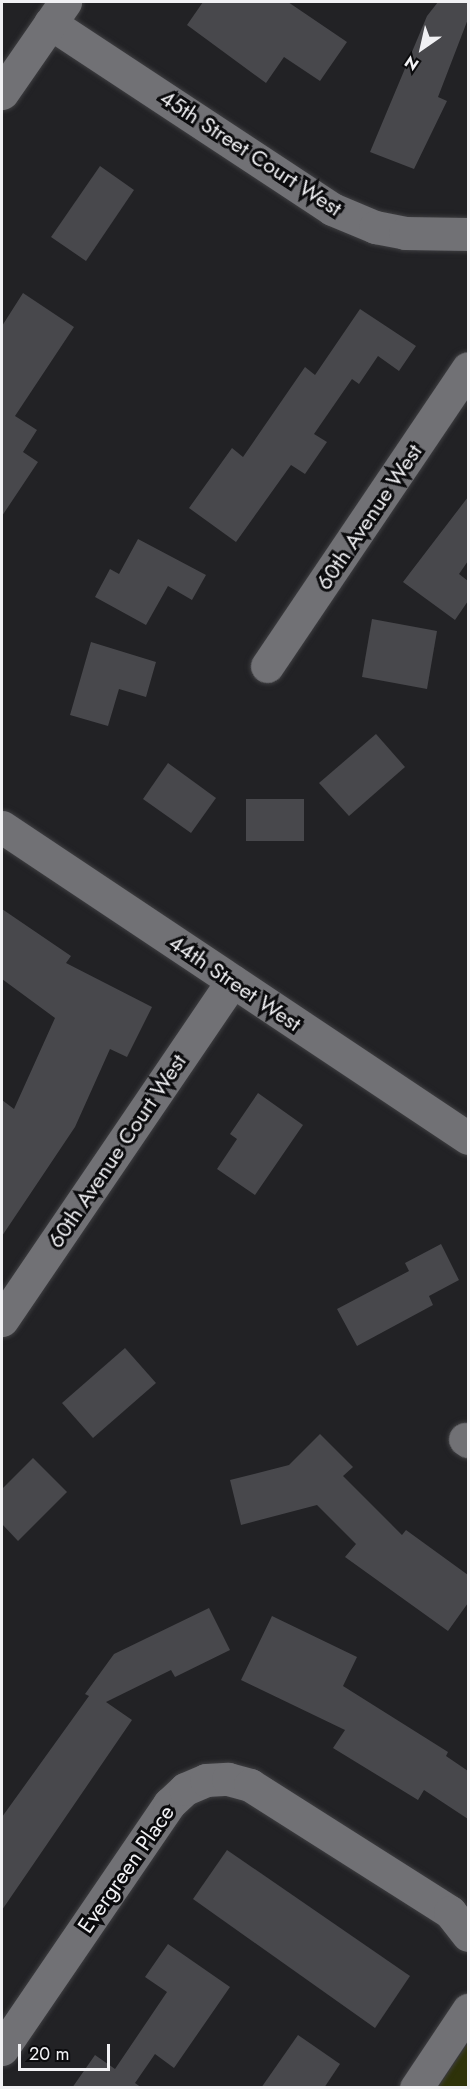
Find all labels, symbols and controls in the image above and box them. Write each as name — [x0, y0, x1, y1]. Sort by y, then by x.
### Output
north arrow — [392, 18, 452, 78]
text: N — [400, 50, 423, 76]
street label: 45th Street Court West — [155, 84, 347, 222]
street label: 60th Avenue West — [311, 439, 427, 595]
street label: 44th Street West — [164, 929, 306, 1037]
street label: 60th Avenue Court West — [42, 1049, 192, 1253]
street label: Evergreen Place — [72, 1800, 180, 1938]
scale bar — [21, 2032, 112, 2070]
text: 20 m — [29, 2041, 69, 2067]

